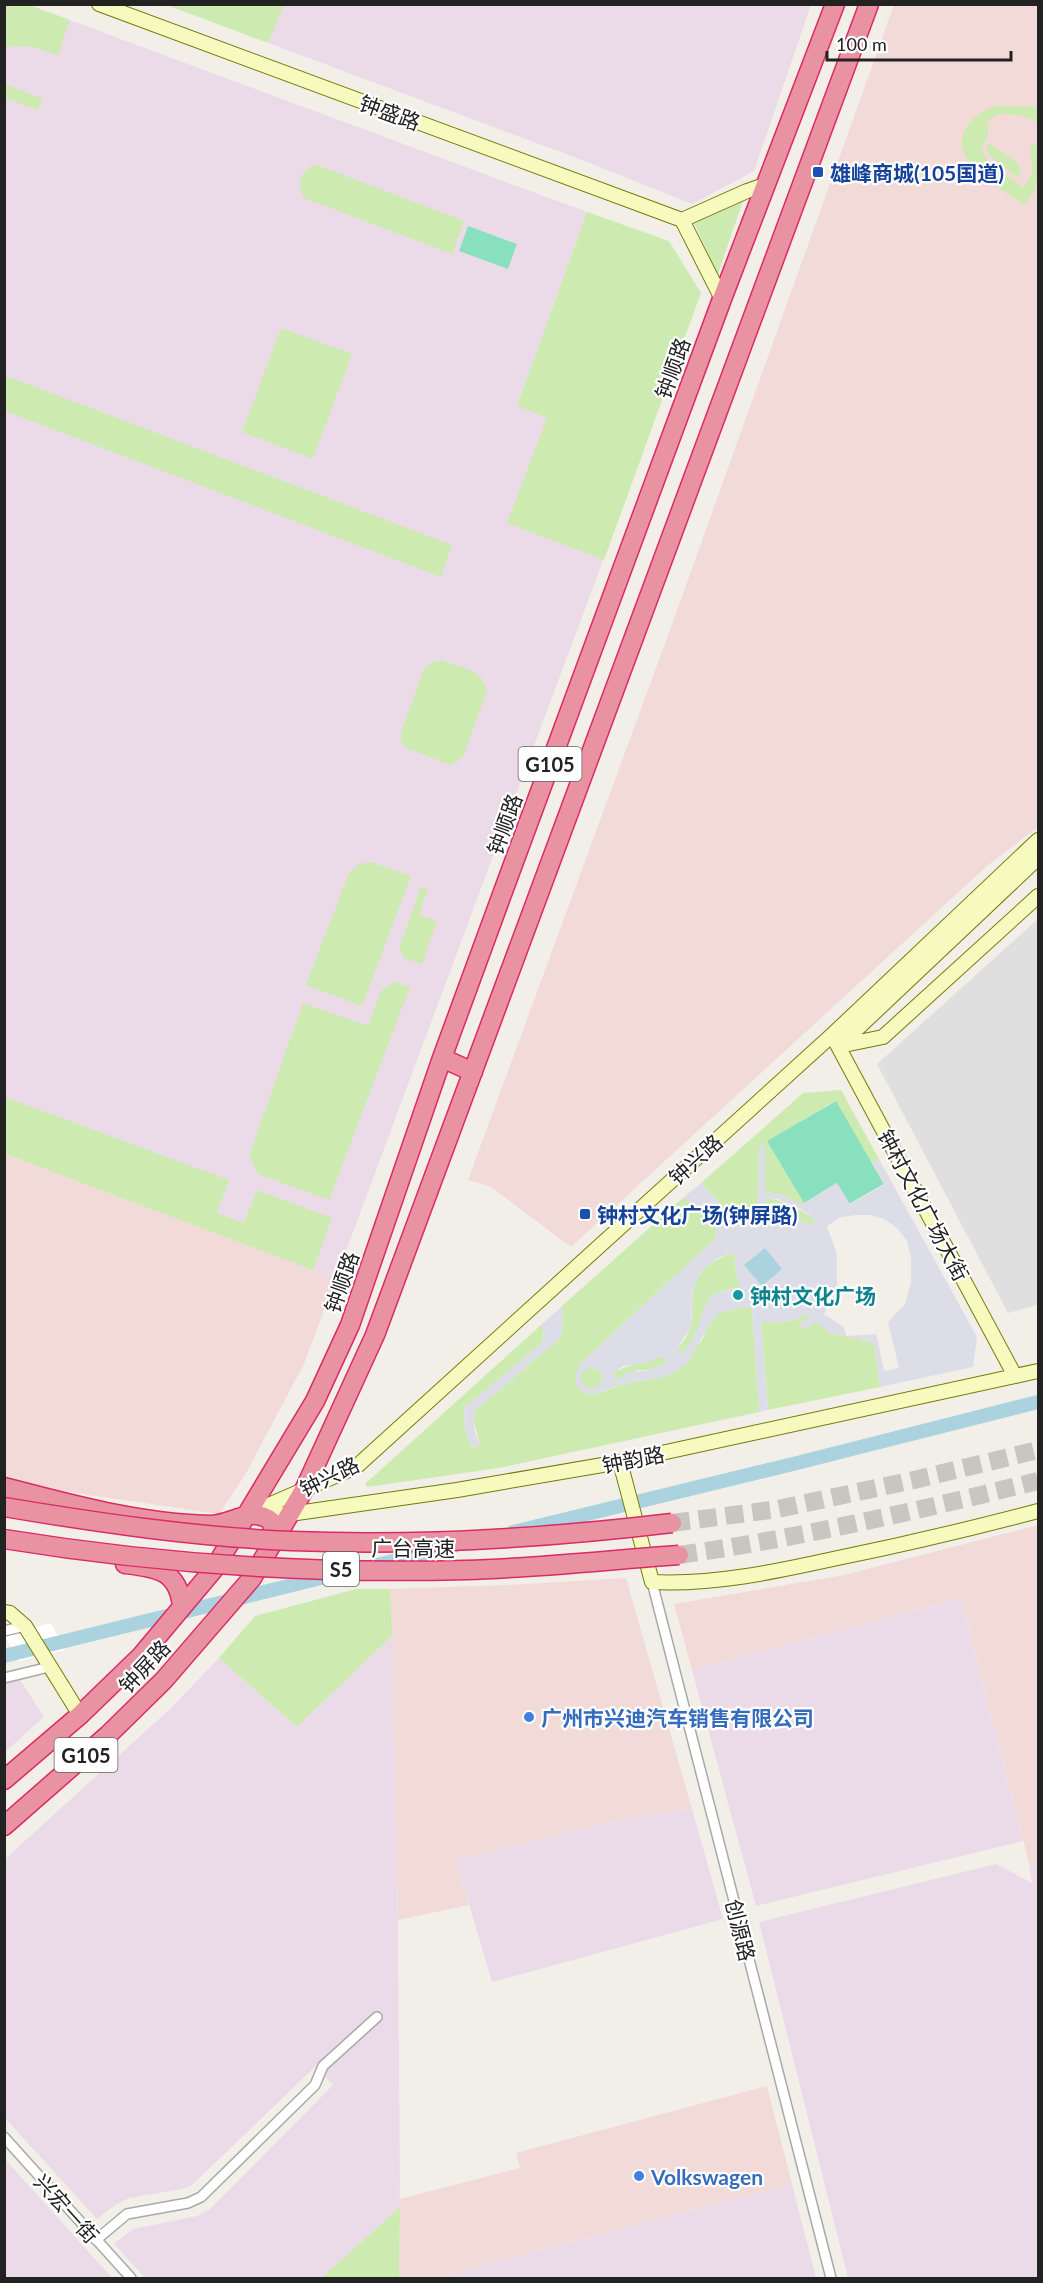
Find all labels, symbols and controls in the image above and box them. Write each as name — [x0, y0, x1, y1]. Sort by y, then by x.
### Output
scale bar — [827, 24, 1012, 62]
text: 100 m — [836, 33, 887, 55]
street label: 钟盛路 — [356, 89, 424, 135]
place label: 雄峰商城(105国道) — [830, 160, 1004, 185]
marker: 雄峰商城(105国道) — [811, 165, 825, 179]
street label: 钟顺路 — [649, 334, 695, 402]
road number: G105 — [518, 747, 582, 781]
street label: 钟顺路 — [481, 790, 527, 858]
street label: 钟村文化广场大街 — [874, 1125, 974, 1285]
street label: 钟兴路 — [663, 1129, 727, 1189]
place label: 钟村文化广场(钟屏路) — [597, 1202, 798, 1227]
marker: 钟村文化广场(钟屏路) — [578, 1207, 592, 1221]
street label: 钟顺路 — [319, 1248, 363, 1316]
place label: 钟村文化广场 — [750, 1283, 876, 1308]
marker: 钟村文化广场 — [731, 1288, 745, 1302]
street label: 钟韵路 — [600, 1441, 666, 1477]
street label: 钟兴路 — [295, 1451, 363, 1501]
street label: 广台高速 — [371, 1535, 455, 1560]
road number: S5 — [323, 1552, 359, 1586]
street label: 钟屏路 — [113, 1634, 175, 1698]
place label: 广州市兴迪汽车销售有限公司 — [541, 1705, 814, 1730]
marker: 广州市兴迪汽车销售有限公司 — [522, 1710, 536, 1724]
road number: G105 — [54, 1738, 118, 1772]
street label: 创源路 — [721, 1896, 761, 1964]
place label: Volkswagen — [650, 2164, 763, 2189]
street label: 兴宏一街 — [30, 2168, 104, 2248]
marker: Volkswagen — [632, 2169, 646, 2183]

